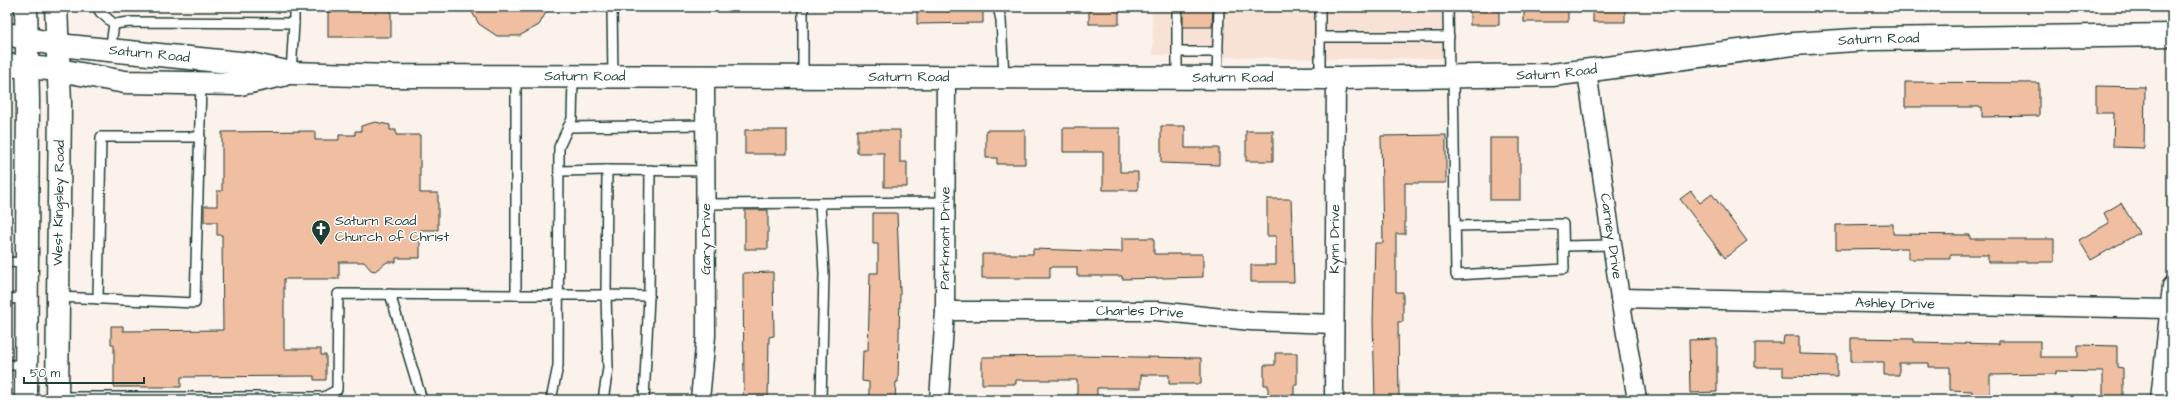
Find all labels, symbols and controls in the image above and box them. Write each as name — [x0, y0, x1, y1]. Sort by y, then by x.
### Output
street label: Saturn Road — [1837, 28, 1920, 51]
street label: Saturn Road — [108, 40, 191, 68]
street label: Saturn Road — [1516, 59, 1598, 85]
street label: Saturn Road — [544, 66, 626, 86]
street label: Saturn Road — [868, 67, 950, 87]
street label: Saturn Road — [1192, 68, 1274, 88]
street label: West Kingsley Road — [48, 140, 70, 266]
street label: Parkmont Drive — [935, 186, 956, 290]
street label: Carney Drive — [1595, 192, 1627, 281]
street label: Gary Drive — [696, 203, 716, 275]
street label: Kynn Drive — [1325, 204, 1345, 274]
place label: Saturn Road Church of Christ — [335, 211, 450, 247]
church icon: Saturn Road Church of Christ — [310, 218, 332, 246]
street label: Ashley Drive — [1855, 293, 1935, 314]
street label: Charles Drive — [1096, 301, 1185, 324]
scale bar — [24, 359, 144, 385]
text: 50 m — [30, 365, 61, 382]

